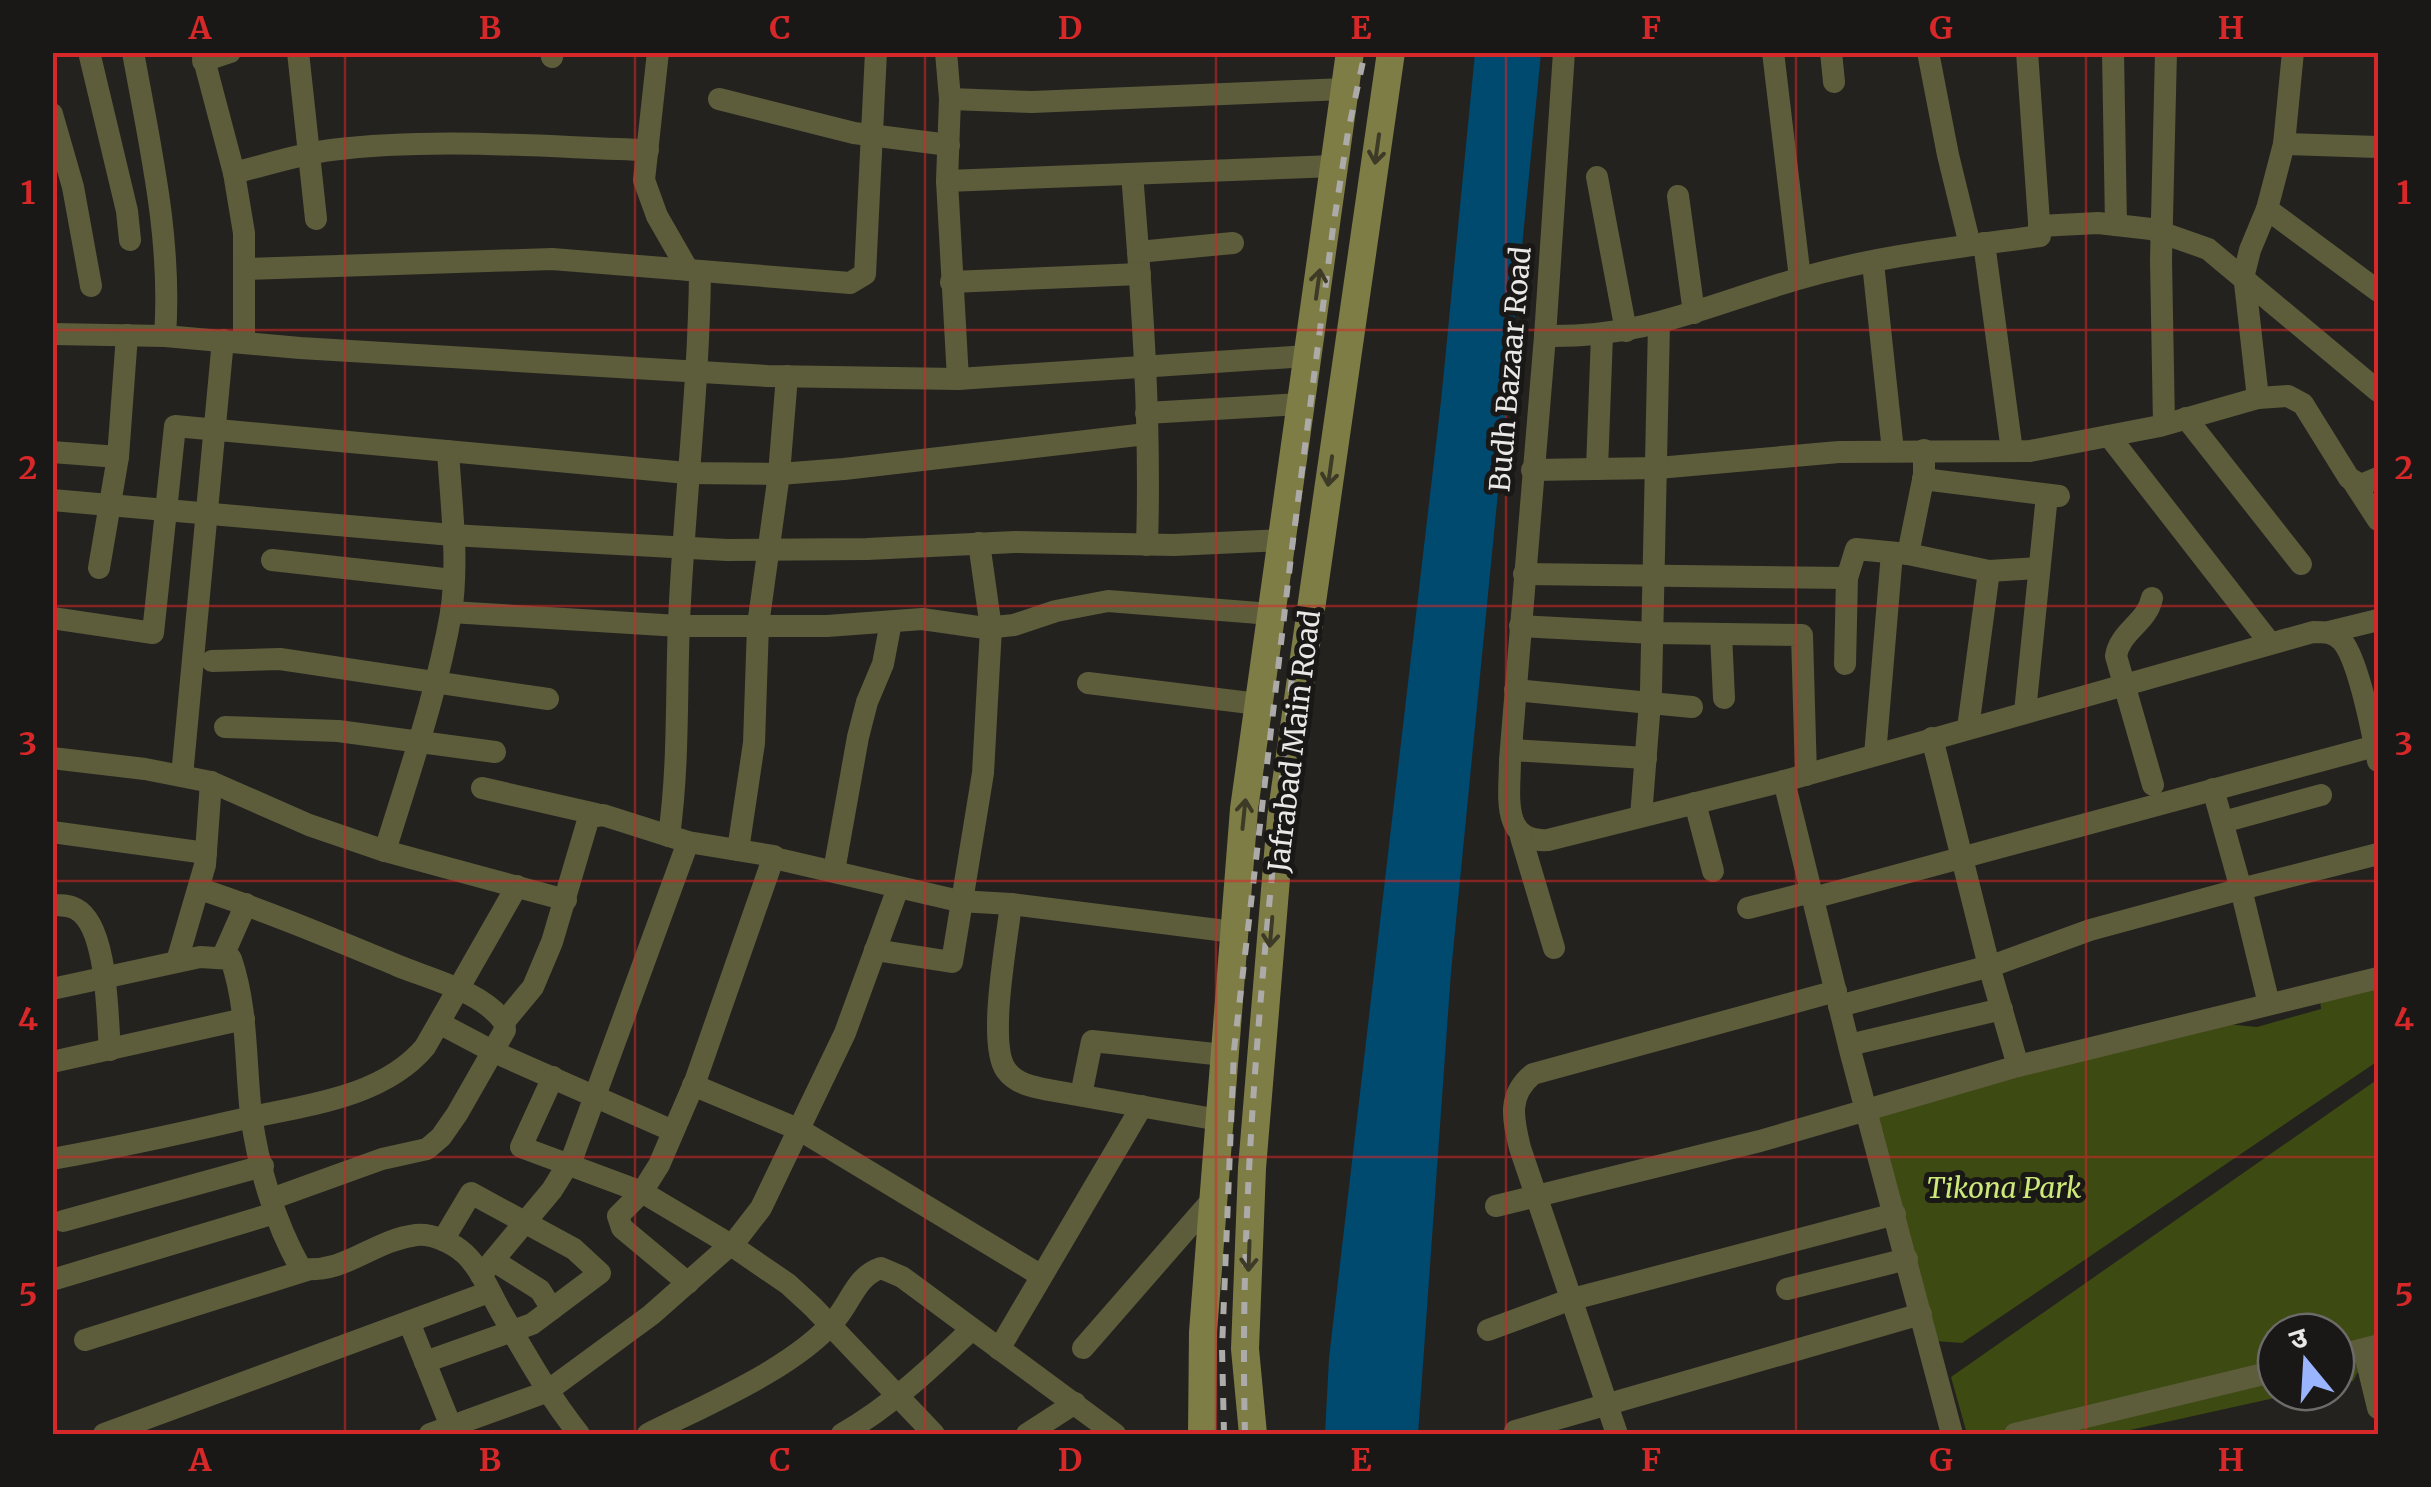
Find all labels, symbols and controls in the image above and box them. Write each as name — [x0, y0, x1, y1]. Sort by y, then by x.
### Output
text: A — [188, 8, 213, 48]
text: B — [479, 8, 501, 48]
text: C — [769, 8, 791, 48]
text: D — [1058, 8, 1082, 48]
text: E — [1351, 8, 1372, 48]
text: F — [1641, 8, 1661, 48]
text: G — [1929, 8, 1953, 48]
text: H — [2218, 8, 2244, 48]
one-way arrow — [1367, 132, 1385, 165]
text: 1 — [21, 173, 36, 213]
text: 1 — [2397, 173, 2412, 213]
street label: Budh Bazaar Road — [1481, 245, 1539, 493]
one-way arrow — [1309, 268, 1327, 300]
text: 2 — [19, 448, 37, 488]
text: 2 — [2395, 448, 2413, 488]
one-way arrow — [1321, 454, 1339, 486]
street label: Jafrabad Main Road — [1260, 608, 1328, 875]
text: 3 — [19, 724, 37, 764]
text: 3 — [2395, 724, 2413, 764]
one-way arrow — [1234, 798, 1253, 830]
one-way arrow — [1262, 915, 1281, 947]
text: 4 — [18, 999, 38, 1039]
text: 4 — [2394, 999, 2414, 1039]
park label: Tikona Park — [1927, 1170, 2081, 1206]
one-way arrow — [1239, 1239, 1258, 1271]
text: 5 — [19, 1275, 37, 1315]
text: 5 — [2395, 1275, 2413, 1315]
north arrow — [2256, 1312, 2356, 1412]
text: उ — [2285, 1318, 2312, 1358]
text: A — [188, 1440, 213, 1480]
text: B — [479, 1440, 501, 1480]
text: C — [769, 1440, 791, 1480]
text: D — [1058, 1440, 1082, 1480]
text: E — [1351, 1440, 1372, 1480]
text: F — [1641, 1440, 1661, 1480]
text: G — [1929, 1440, 1953, 1480]
text: H — [2218, 1440, 2244, 1480]

